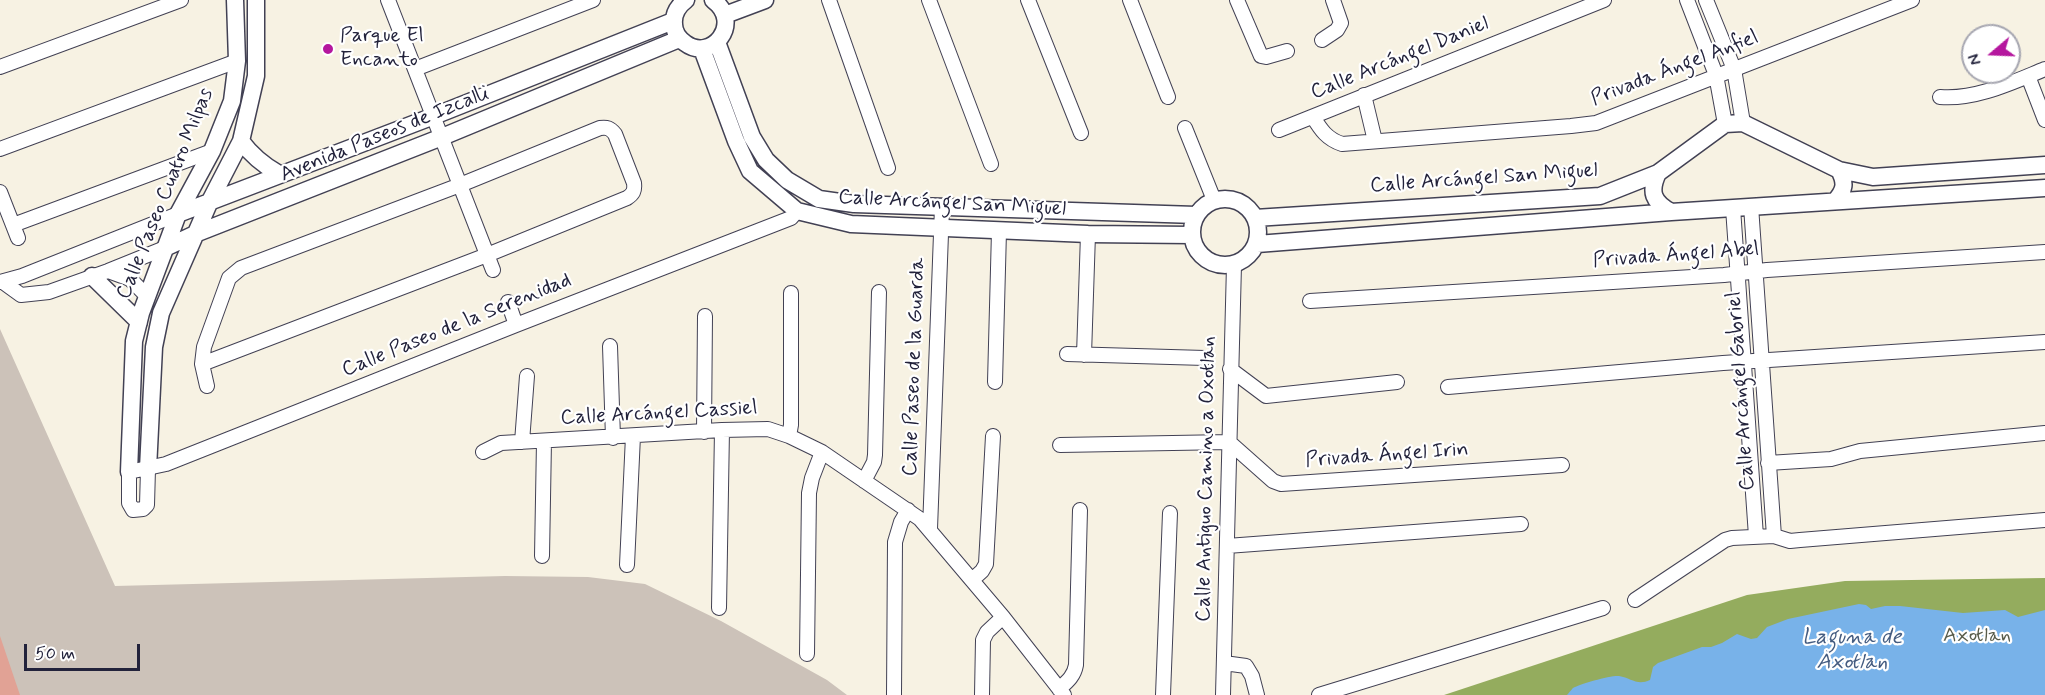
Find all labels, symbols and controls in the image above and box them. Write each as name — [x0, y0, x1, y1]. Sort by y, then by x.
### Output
street label: Calle Arcángel Daniel — [1307, 12, 1493, 106]
place label: Parque El Encanto — [340, 24, 424, 74]
north arrow — [1961, 24, 2021, 84]
street label: Privada Ángel Anfiel — [1588, 25, 1762, 113]
marker: Parque El Encanto — [321, 42, 335, 56]
text: N — [1964, 51, 1987, 68]
street label: Avenida Paseos de Izcalli — [277, 82, 493, 188]
street label: Calle Paseo Cuatro Milpas — [112, 85, 220, 303]
street label: Calle Arcángel San Miguel — [1369, 158, 1599, 200]
street label: Calle Arcángel San Miguel — [838, 185, 1066, 223]
street label: Privada Ángel Abel — [1592, 238, 1760, 274]
street label: Calle Paseo de la Guarda — [899, 257, 931, 477]
street label: Calle Paseo de la Serenidad — [339, 268, 575, 384]
street label: Calle Arcángel Gabriel — [1722, 291, 1762, 491]
street label: Calle Antiguo Camino a Oxotlan — [1192, 336, 1222, 622]
street label: Calle Arcángel Cassiel — [560, 396, 758, 432]
street label: Privada Ángel Irin — [1305, 438, 1469, 474]
park label: Axotlan — [1943, 624, 2011, 650]
water label: Laguna de Axotlan — [1802, 625, 1902, 676]
scale bar — [27, 632, 142, 670]
text: 50 m — [35, 642, 75, 666]

